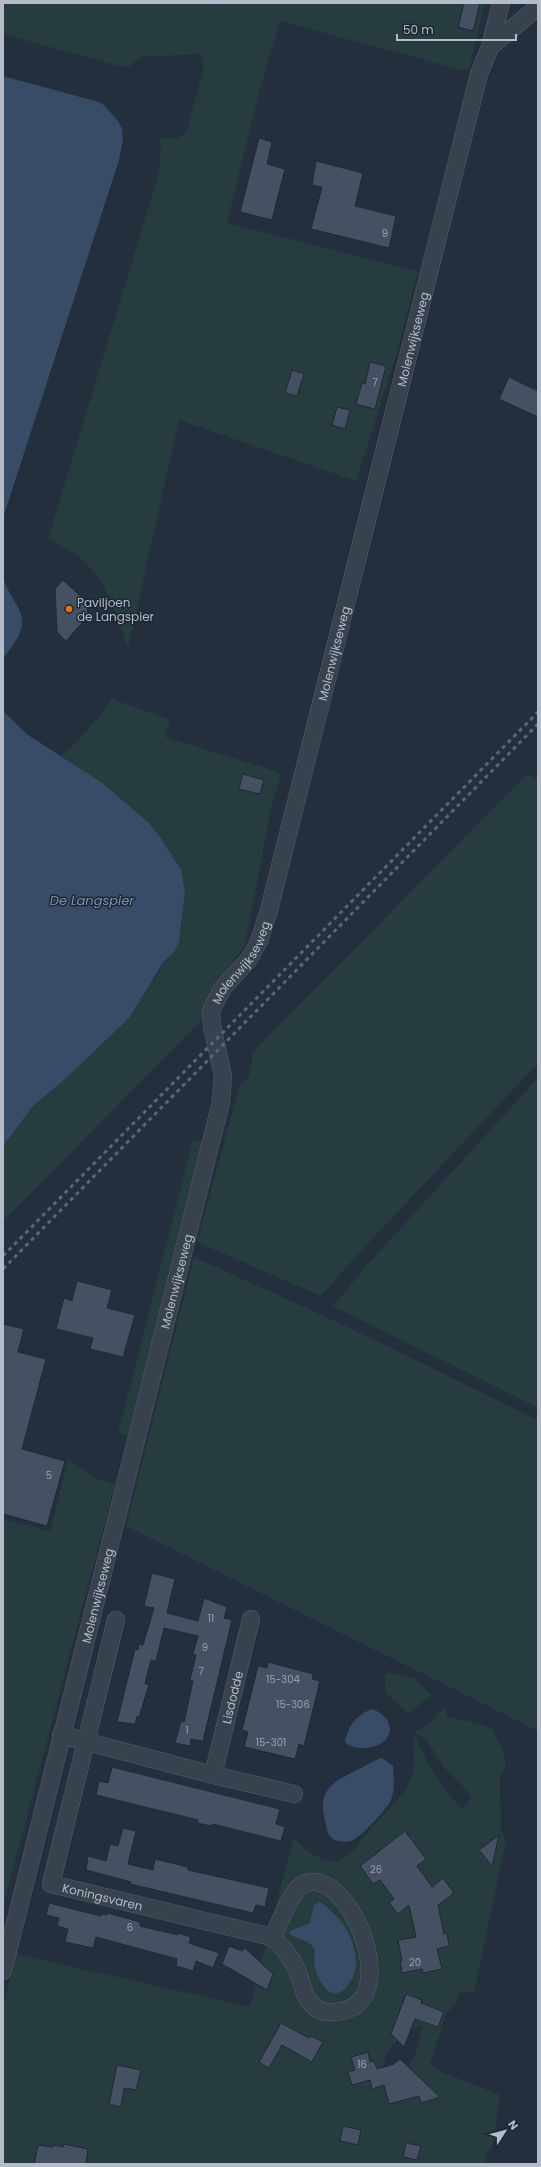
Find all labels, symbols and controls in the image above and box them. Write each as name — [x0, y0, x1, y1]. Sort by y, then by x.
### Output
scale bar — [397, 16, 516, 42]
text: 50 m — [403, 21, 434, 38]
house number: 9 — [382, 226, 388, 241]
street label: Molenwijkseweg — [392, 290, 432, 388]
house number: 7 — [372, 375, 378, 390]
place label: Paviljoen de Langspier — [77, 594, 155, 625]
marker: Paviljoen de Langspier — [64, 604, 74, 614]
street label: Molenwijkseweg — [313, 604, 354, 703]
water label: De Langspier — [50, 891, 135, 910]
street label: Molenwijkseweg — [207, 919, 273, 1007]
street label: Molenwijkseweg — [156, 1232, 196, 1331]
house number: 5 — [46, 1468, 52, 1483]
street label: Molenwijkseweg — [77, 1546, 117, 1645]
house number: 11 — [208, 1611, 214, 1626]
house number: 9 — [202, 1640, 208, 1655]
house number: 7 — [198, 1664, 204, 1679]
street label: Lisdodde — [217, 1669, 247, 1725]
house number: 15-304 — [266, 1672, 300, 1687]
house number: 15-306 — [276, 1697, 310, 1712]
house number: 1 — [185, 1723, 189, 1738]
house number: 15-301 — [256, 1735, 286, 1750]
house number: 26 — [370, 1862, 382, 1877]
street label: Koningsvaren — [61, 1879, 145, 1914]
house number: 6 — [127, 1920, 133, 1935]
house number: 20 — [409, 1955, 421, 1970]
house number: 16 — [357, 2057, 367, 2072]
north arrow — [485, 2111, 525, 2151]
text: N — [504, 2117, 522, 2133]

